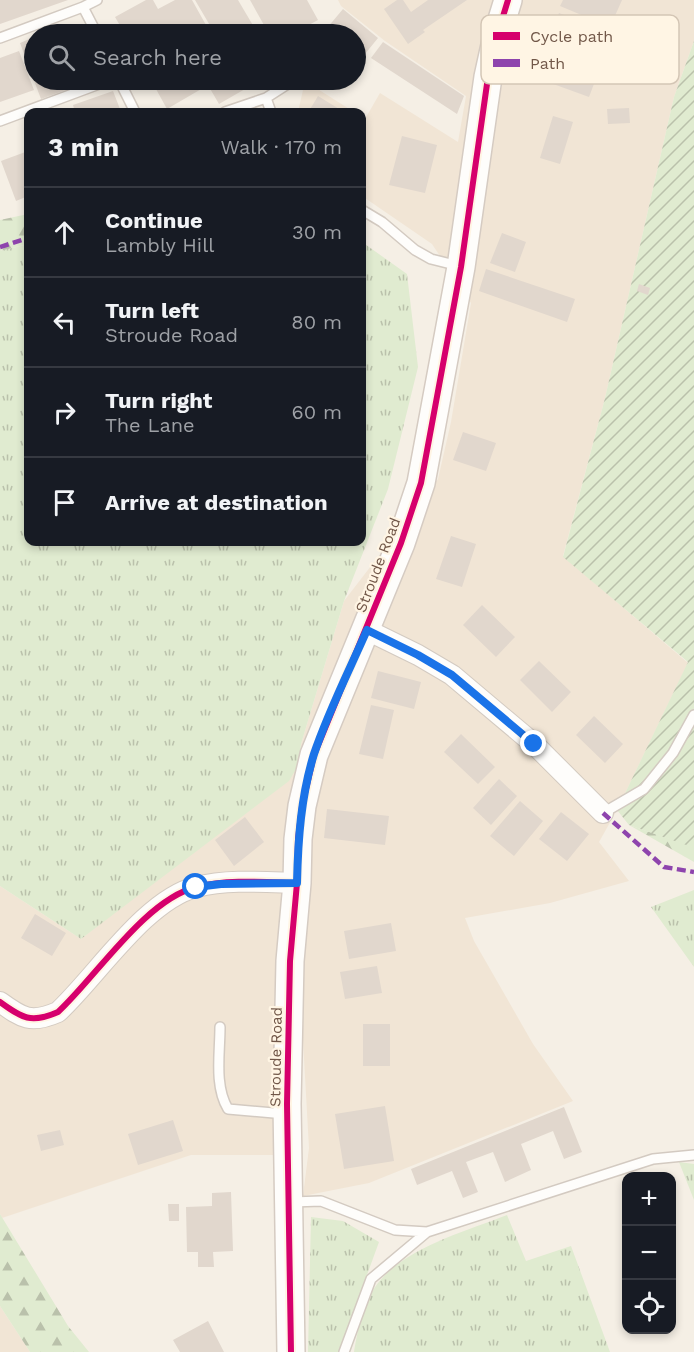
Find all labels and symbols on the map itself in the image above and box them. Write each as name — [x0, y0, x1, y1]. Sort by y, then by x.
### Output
legend — [481, 15, 679, 84]
text: Cycle path — [530, 27, 613, 46]
text: Path — [530, 54, 565, 73]
street label: Stroude Road — [352, 515, 404, 615]
route end — [520, 730, 546, 756]
route start — [182, 873, 208, 899]
street label: Stroude Road — [266, 1007, 286, 1107]

